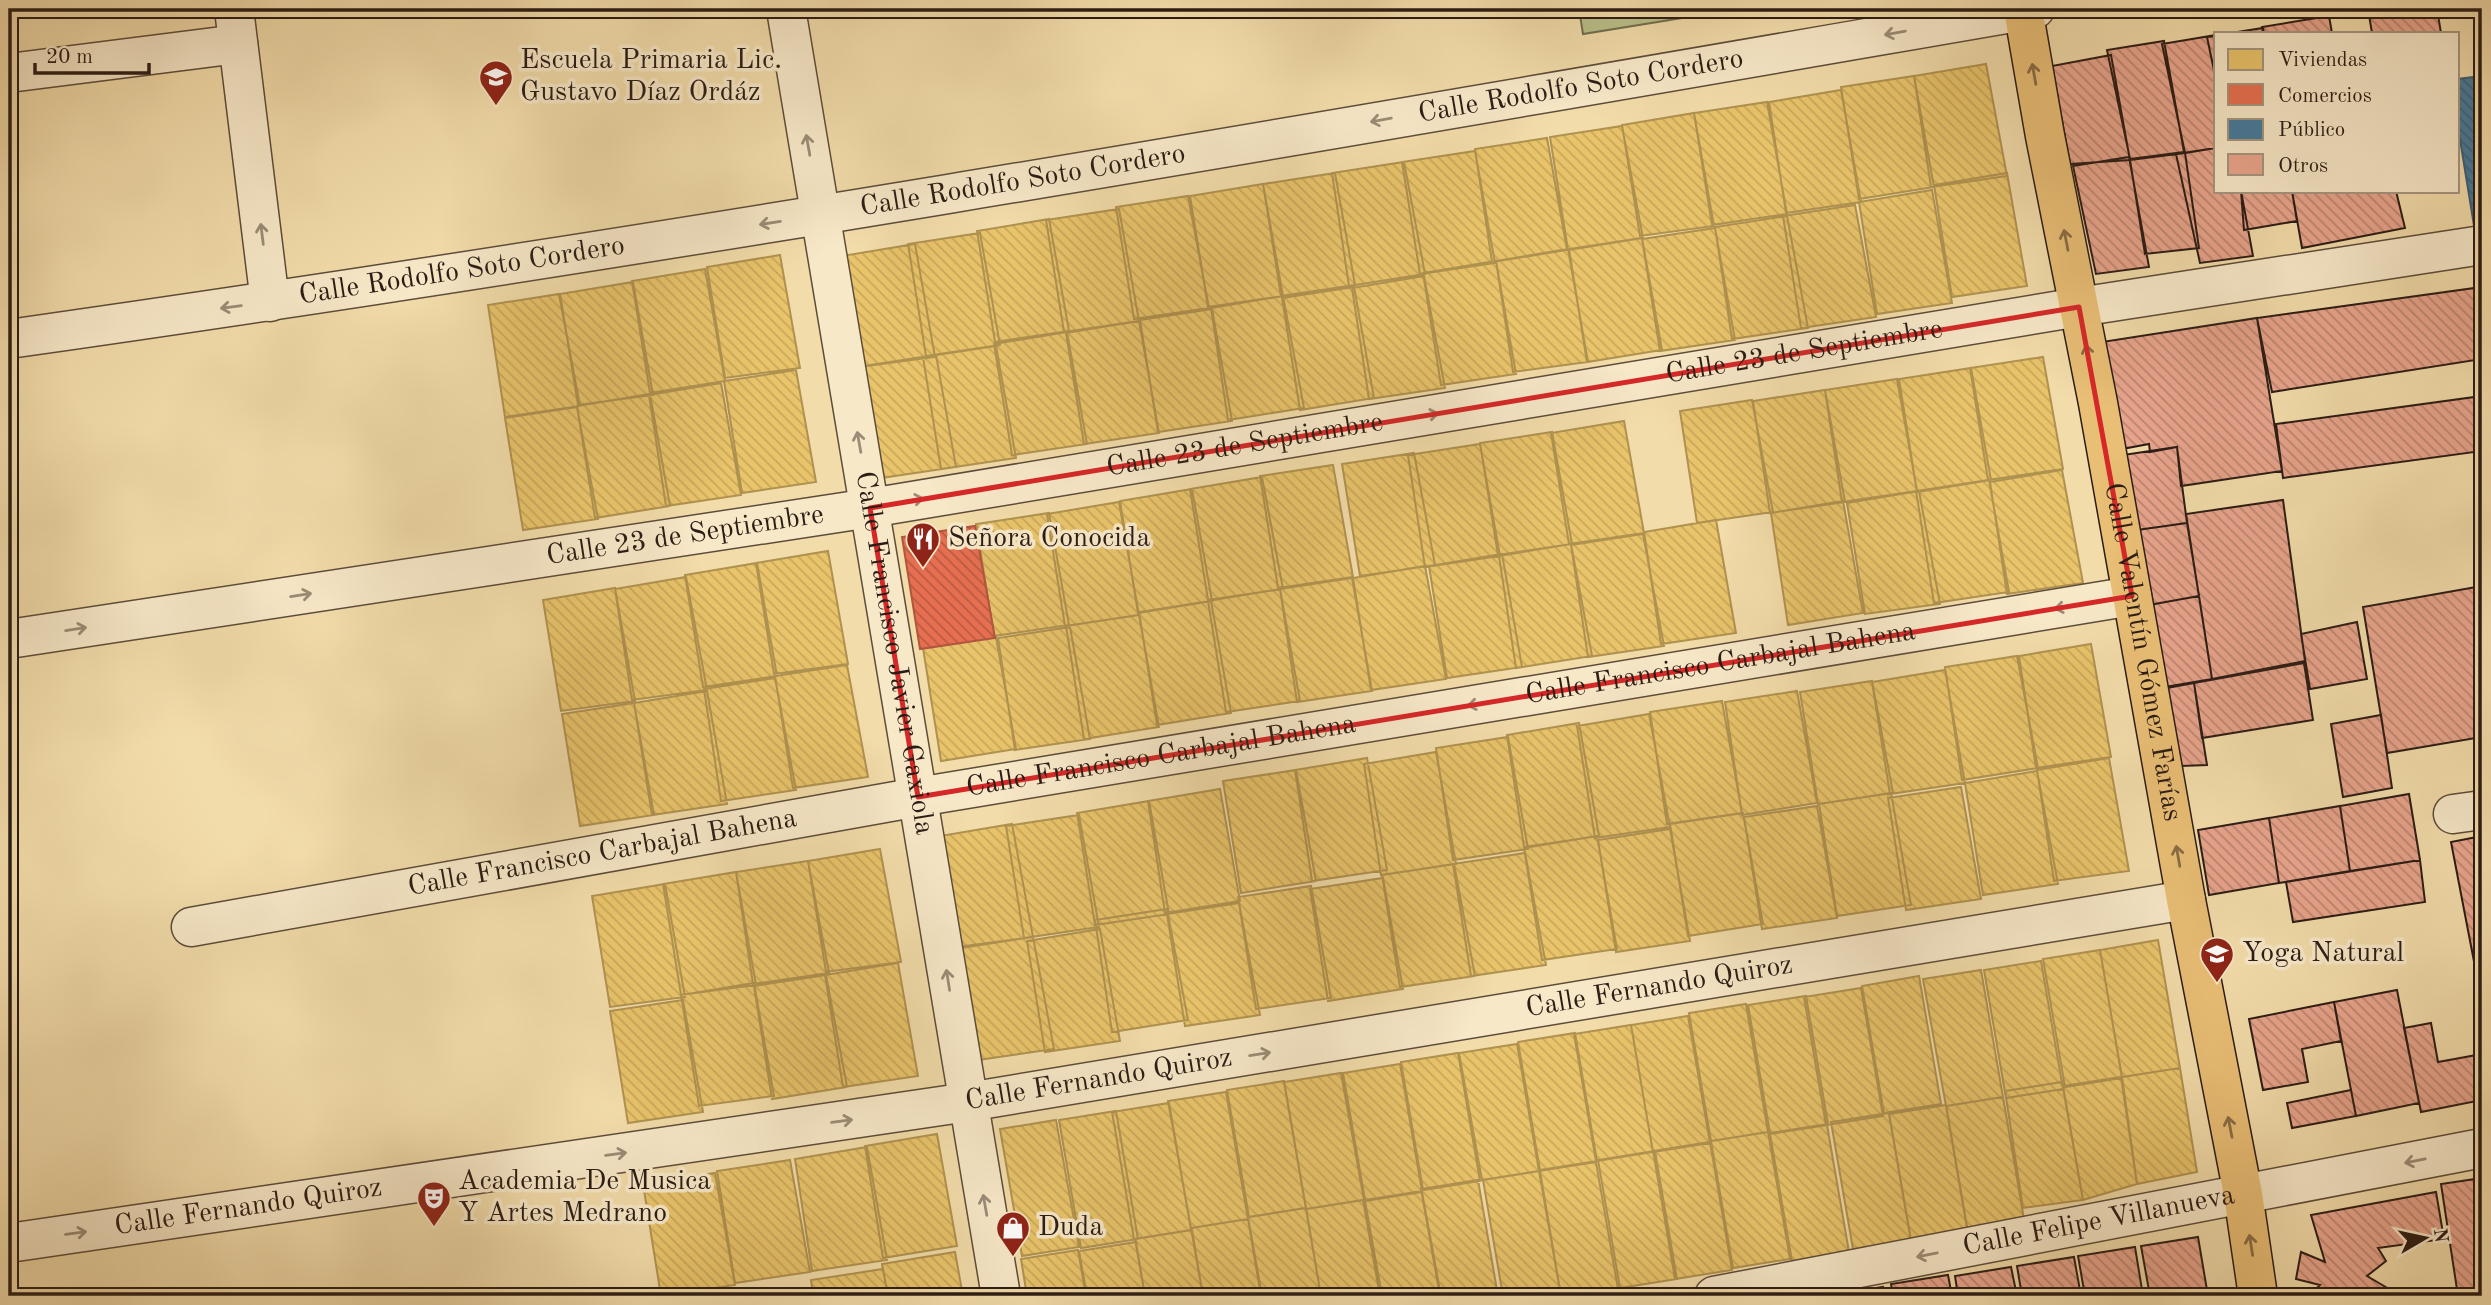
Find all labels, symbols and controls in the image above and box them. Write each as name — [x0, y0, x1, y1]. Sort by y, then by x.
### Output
one-way arrow — [1884, 26, 1907, 40]
scale bar — [35, 32, 149, 76]
legend — [2214, 32, 2460, 192]
street label: Calle Rodolfo Soto Cordero — [1416, 45, 1746, 129]
text: 20 m — [46, 47, 93, 68]
place label: Escuela Primaria Lic. Gustavo Díaz Ordáz — [520, 47, 782, 107]
text: Viviendas — [2278, 50, 2367, 71]
school or university icon: Escuela Primaria Lic. Gustavo Díaz Ordáz — [477, 58, 515, 107]
one-way arrow — [2027, 63, 2040, 85]
text: Comercios — [2278, 86, 2372, 107]
one-way arrow — [1370, 114, 1393, 127]
text: Público — [2278, 120, 2345, 141]
one-way arrow — [801, 134, 814, 157]
street label: Calle Rodolfo Soto Cordero — [858, 141, 1188, 222]
text: Otros — [2278, 156, 2328, 177]
one-way arrow — [759, 217, 782, 230]
one-way arrow — [255, 223, 268, 246]
one-way arrow — [2058, 229, 2072, 252]
street label: Calle Rodolfo Soto Cordero — [297, 232, 627, 310]
one-way arrow — [220, 301, 242, 314]
street label: Calle 23 de Septiembre — [1664, 316, 1945, 389]
one-way arrow — [2081, 344, 2095, 367]
one-way arrow — [1416, 408, 1439, 421]
street label: Calle 23 de Septiembre — [1104, 409, 1385, 482]
one-way arrow — [852, 431, 865, 454]
street label: Calle Francisco Javier Gaxiola — [849, 469, 938, 837]
street label: Calle Valentín Gómez Farías — [2098, 481, 2186, 823]
one-way arrow — [901, 493, 924, 506]
street label: Calle 23 de Septiembre — [545, 501, 826, 571]
restaurant icon: Señora Conocida — [904, 520, 942, 569]
place label: Señora Conocida — [948, 525, 1150, 553]
one-way arrow — [289, 588, 312, 601]
one-way arrow — [2054, 601, 2077, 614]
street label: Calle Francisco Carbajal Bahena — [1524, 618, 1918, 710]
one-way arrow — [64, 622, 87, 635]
one-way arrow — [1467, 698, 1490, 711]
street label: Calle Francisco Carbajal Bahena — [964, 711, 1358, 803]
street label: Calle Francisco Carbajal Bahena — [406, 805, 799, 902]
one-way arrow — [2171, 845, 2184, 868]
school or university icon: Yoga Natural — [2198, 935, 2236, 984]
place label: Yoga Natural — [2242, 940, 2404, 968]
street label: Calle Fernando Quiroz — [1524, 951, 1795, 1023]
one-way arrow — [941, 970, 954, 992]
street label: Calle Fernando Quiroz — [963, 1044, 1234, 1116]
one-way arrow — [1248, 1047, 1271, 1060]
one-way arrow — [830, 1114, 852, 1127]
one-way arrow — [2223, 1116, 2236, 1139]
one-way arrow — [605, 1147, 627, 1160]
one-way arrow — [2404, 1154, 2427, 1168]
place label: Academia De Musica Y Artes Medrano — [458, 1168, 711, 1228]
street label: Calle Fernando Quiroz — [113, 1174, 384, 1241]
theatre icon: Academia De Musica Y Artes Medrano — [415, 1179, 453, 1228]
street label: Calle Felipe Villanueva — [1961, 1182, 2237, 1262]
one-way arrow — [978, 1194, 991, 1217]
north arrow — [2390, 1204, 2460, 1274]
shop icon: Duda — [994, 1209, 1032, 1258]
place label: Duda — [1038, 1214, 1103, 1242]
one-way arrow — [64, 1227, 87, 1240]
text: N — [2429, 1227, 2450, 1245]
one-way arrow — [2244, 1234, 2257, 1257]
one-way arrow — [1916, 1249, 1939, 1263]

